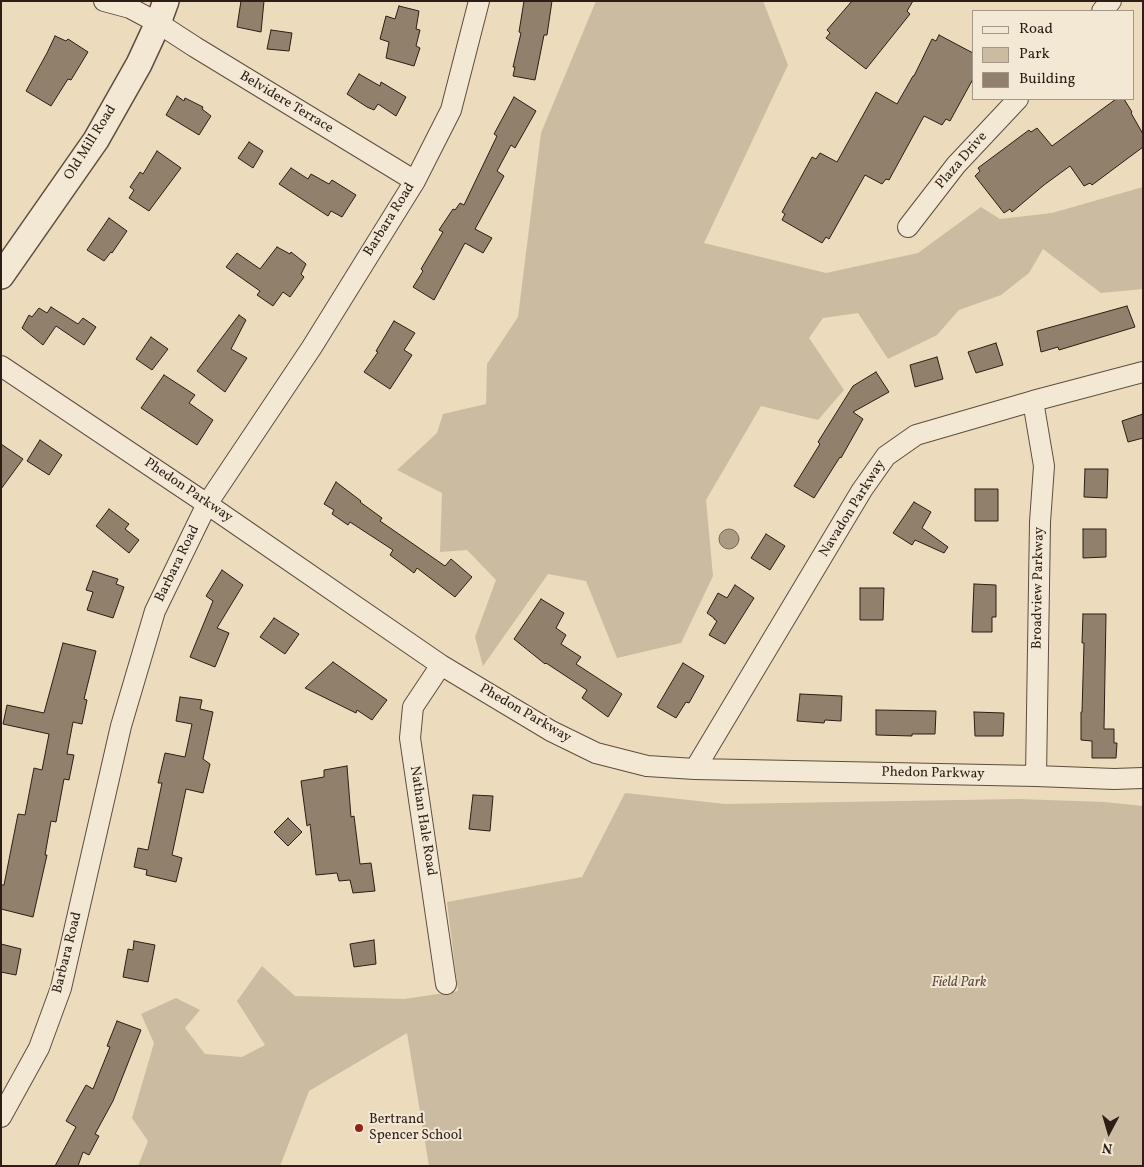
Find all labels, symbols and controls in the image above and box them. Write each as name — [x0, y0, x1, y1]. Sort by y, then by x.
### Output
legend — [972, 10, 1134, 100]
text: Road — [1019, 19, 1053, 40]
text: Park — [1019, 44, 1050, 65]
street label: Belvidere Terrace — [236, 68, 336, 138]
text: Building — [1019, 69, 1075, 90]
street label: Old Mill Road — [61, 102, 121, 184]
street label: Plaza Drive — [933, 129, 991, 193]
street label: Barbara Road — [361, 180, 419, 260]
street label: Phedon Parkway — [141, 455, 235, 527]
street label: Navadon Parkway — [816, 457, 890, 561]
street label: Barbara Road — [152, 523, 204, 605]
street label: Broadview Parkway — [1030, 527, 1048, 649]
street label: Phedon Parkway — [476, 681, 574, 747]
street label: Nathan Hale Road — [405, 765, 439, 877]
street label: Phedon Parkway — [881, 765, 985, 783]
street label: Barbara Road — [50, 910, 86, 996]
park label: Field Park — [932, 975, 986, 991]
north arrow — [1084, 1107, 1134, 1157]
place label: Bertrand Spencer School — [369, 1112, 462, 1144]
marker: Bertrand Spencer School — [353, 1122, 365, 1134]
text: N — [1101, 1137, 1113, 1157]

